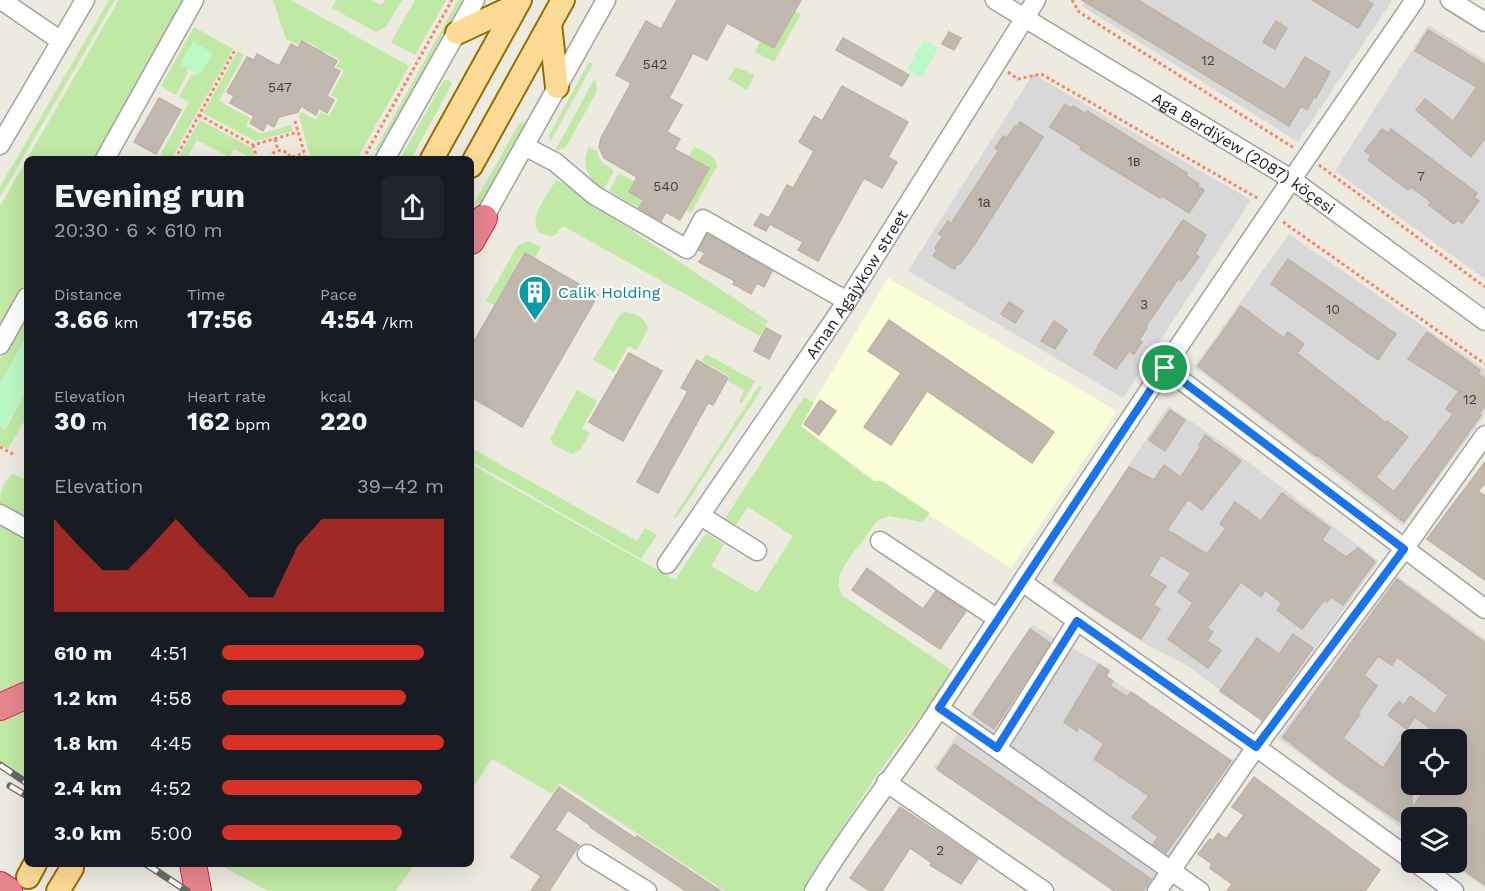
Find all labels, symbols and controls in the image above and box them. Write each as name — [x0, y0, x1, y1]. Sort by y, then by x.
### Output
house number: 12 — [1201, 52, 1215, 68]
house number: 542 — [643, 56, 667, 72]
house number: 547 — [268, 79, 292, 95]
street label: Aga Berdiýew (2087) köçesi — [1149, 88, 1339, 218]
house number: 1в — [1128, 153, 1140, 169]
house number: 7 — [1417, 168, 1425, 184]
text: Evening run — [54, 176, 245, 215]
button: share — [381, 176, 444, 239]
house number: 540 — [653, 178, 679, 194]
house number: 1а — [977, 194, 991, 210]
street label: Aman Agajykow street — [802, 206, 912, 362]
text: 20:30 · 6 × 610 m — [54, 218, 222, 242]
building icon: Calik Holding — [517, 274, 553, 321]
place label: Calik Holding — [558, 283, 661, 302]
text: Distance — [54, 285, 122, 304]
text: Time — [187, 285, 225, 304]
text: Pace — [320, 285, 357, 304]
house number: 3 — [1140, 296, 1148, 312]
house number: 10 — [1326, 301, 1340, 317]
text: 3.66 — [54, 304, 109, 334]
text: 17:56 — [187, 304, 253, 334]
text: 4:54 — [320, 304, 377, 334]
text: km — [109, 313, 139, 332]
text: /km — [377, 313, 413, 332]
pin — [1139, 342, 1190, 393]
icon: arrive — [1148, 351, 1181, 384]
text: Elevation — [54, 387, 125, 406]
text: Heart rate — [187, 387, 266, 406]
text: kcal — [320, 387, 352, 406]
house number: 12 — [1463, 391, 1477, 407]
text: 30 — [54, 406, 86, 436]
text: 162 — [187, 406, 230, 436]
text: 220 — [320, 406, 368, 436]
text: m — [86, 415, 107, 434]
text: bpm — [230, 415, 271, 434]
text: Elevation — [54, 474, 143, 498]
text: 39–42 m — [357, 474, 444, 498]
text: 610 m — [54, 641, 112, 665]
text: 4:51 — [150, 641, 188, 665]
text: 1.2 km — [54, 686, 117, 710]
text: 4:58 — [150, 686, 192, 710]
map controls — [1401, 729, 1467, 873]
button: locate — [1401, 729, 1467, 795]
text: 1.8 km — [54, 731, 118, 755]
text: 4:45 — [150, 731, 192, 755]
text: 2.4 km — [54, 776, 122, 800]
text: 4:52 — [150, 776, 191, 800]
button: layers — [1401, 807, 1467, 873]
text: 3.0 km — [54, 821, 121, 845]
text: 5:00 — [150, 821, 192, 845]
house number: 2 — [936, 842, 944, 858]

